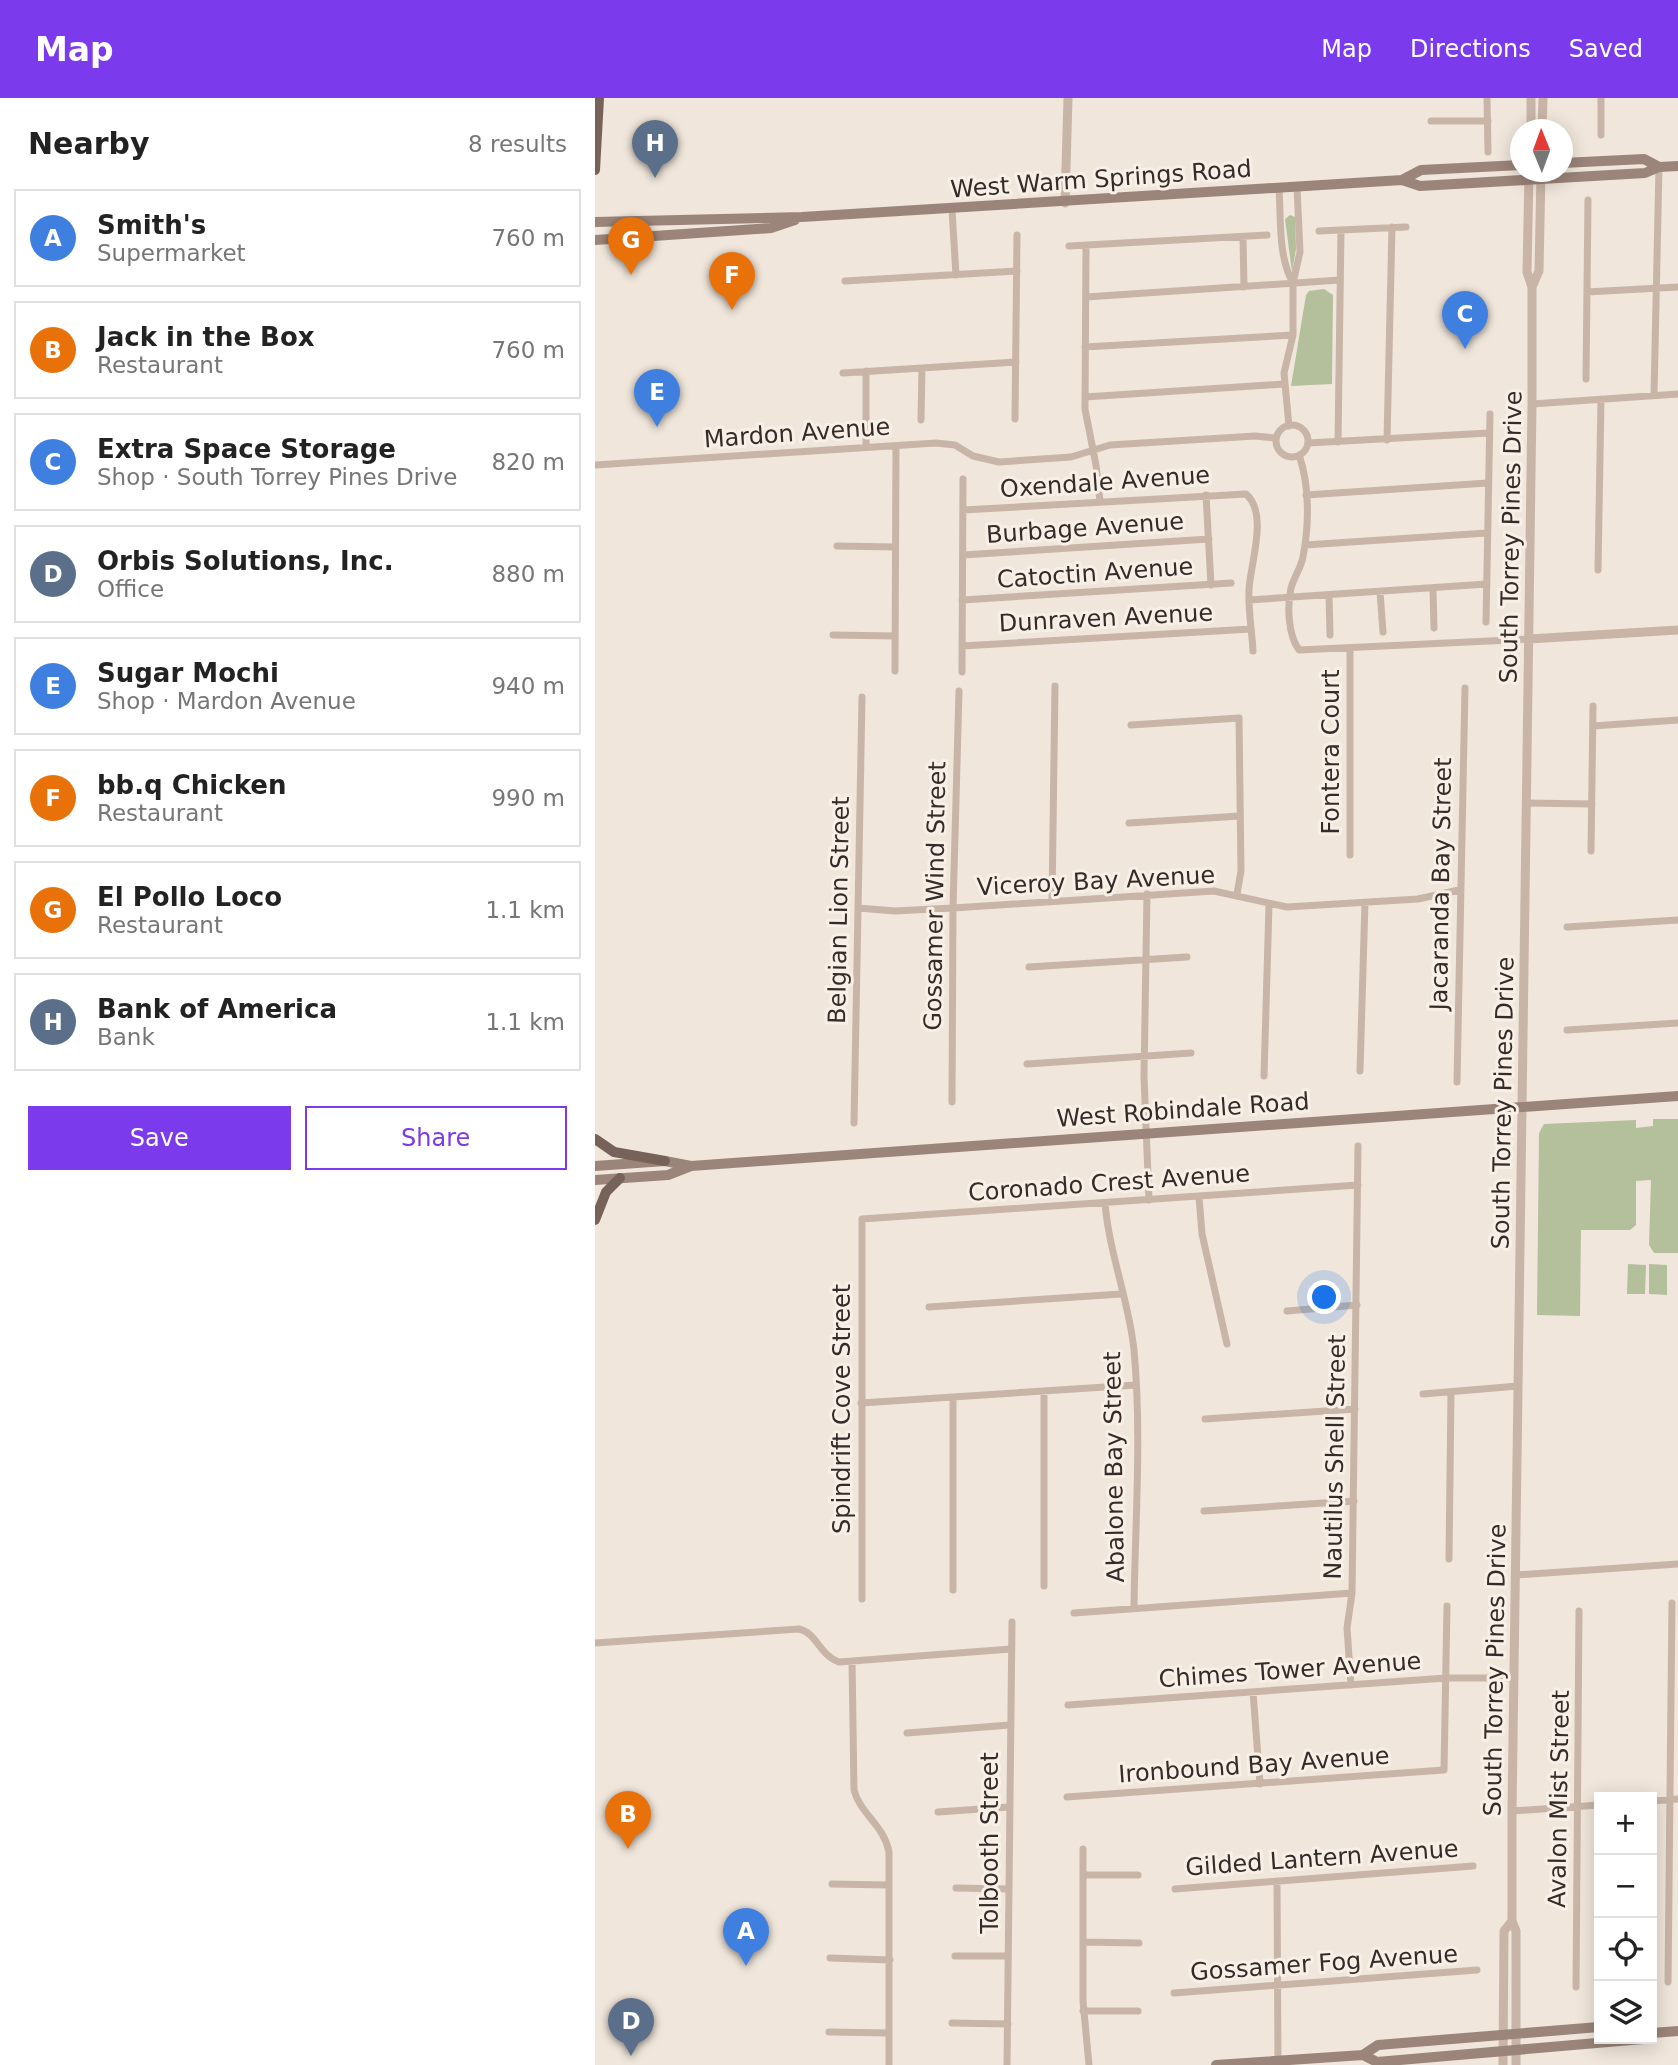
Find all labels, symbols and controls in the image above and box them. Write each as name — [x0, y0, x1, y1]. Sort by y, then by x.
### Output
text: Map — [35, 30, 114, 69]
text: Map — [1321, 35, 1372, 63]
text: Directions — [1410, 35, 1531, 63]
text: Saved — [1569, 35, 1643, 63]
north arrow — [1510, 119, 1573, 182]
pin: H — [632, 120, 678, 178]
text: Nearby — [28, 126, 150, 161]
text: 8 results — [468, 131, 567, 157]
street label: West Warm Springs Road — [949, 155, 1253, 203]
text: Smith's — [97, 210, 206, 240]
pin: G — [608, 217, 654, 275]
text: A — [44, 225, 62, 251]
text: 760 m — [491, 225, 565, 251]
text: Supermarket — [97, 240, 246, 266]
pin: F — [709, 252, 755, 310]
pin: C — [1442, 291, 1488, 349]
text: Jack in the Box — [97, 322, 315, 352]
text: B — [44, 337, 62, 363]
text: 760 m — [491, 337, 565, 363]
text: Restaurant — [97, 352, 223, 378]
pin: E — [634, 369, 680, 427]
street label: South Torrey Pines Drive — [1494, 390, 1528, 684]
street label: Mardon Avenue — [703, 413, 891, 453]
text: Extra Space Storage — [97, 434, 396, 464]
text: C — [45, 449, 61, 475]
text: 820 m — [491, 449, 565, 475]
street label: Oxendale Avenue — [999, 461, 1211, 503]
text: Shop · South Torrey Pines Drive — [97, 464, 457, 490]
street label: Burbage Avenue — [985, 507, 1185, 549]
text: Orbis Solutions, Inc. — [97, 546, 394, 576]
street label: Catoctin Avenue — [996, 552, 1194, 594]
text: D — [43, 561, 63, 587]
text: 880 m — [491, 561, 565, 587]
text: Office — [97, 576, 164, 602]
street label: Dunraven Avenue — [998, 598, 1214, 638]
text: Sugar Mochi — [97, 658, 279, 688]
street label: Fontera Court — [1317, 669, 1345, 835]
text: E — [45, 673, 61, 699]
text: 940 m — [491, 673, 565, 699]
text: Shop · Mardon Avenue — [97, 688, 356, 714]
street label: Jacaranda Bay Street — [1425, 757, 1457, 1013]
street label: Gossamer Wind Street — [919, 761, 951, 1031]
text: bb.q Chicken — [97, 770, 286, 800]
text: F — [45, 785, 61, 811]
text: 990 m — [491, 785, 565, 811]
street label: Belgian Lion Street — [823, 796, 855, 1024]
text: Restaurant — [97, 800, 223, 826]
street label: Viceroy Bay Avenue — [976, 861, 1216, 901]
text: El Pollo Loco — [97, 882, 282, 912]
text: G — [44, 897, 62, 923]
text: 1.1 km — [485, 897, 565, 923]
text: Restaurant — [97, 912, 223, 938]
street label: South Torrey Pines Drive — [1486, 956, 1520, 1250]
text: Bank of America — [97, 994, 337, 1024]
text: H — [43, 1009, 63, 1035]
text: 1.1 km — [485, 1009, 565, 1035]
text: Bank — [97, 1024, 155, 1050]
street label: West Robindale Road — [1056, 1087, 1310, 1133]
button: Save — [28, 1106, 291, 1170]
button: Share — [305, 1106, 567, 1170]
street label: Coronado Crest Avenue — [967, 1159, 1251, 1207]
your location — [1307, 1280, 1341, 1314]
street label: Spindrift Cove Street — [828, 1284, 856, 1534]
street label: Nautilus Shell Street — [1319, 1334, 1351, 1580]
street label: Abalone Bay Street — [1098, 1351, 1130, 1583]
street label: South Torrey Pines Drive — [1478, 1523, 1512, 1817]
street label: Chimes Tower Avenue — [1158, 1647, 1422, 1693]
street label: Avalon Mist Street — [1543, 1690, 1575, 1908]
street label: Ironbound Bay Avenue — [1118, 1742, 1390, 1788]
street label: Tolbooth Street — [976, 1752, 1004, 1935]
pin: B — [605, 1791, 651, 1849]
map controls — [1594, 1792, 1657, 2044]
button: + — [1594, 1792, 1657, 1855]
street label: Gilded Lantern Avenue — [1184, 1834, 1460, 1882]
button: − — [1594, 1855, 1657, 1918]
pin: A — [723, 1908, 769, 1966]
button: locate — [1594, 1918, 1657, 1981]
street label: Gossamer Fog Avenue — [1189, 1940, 1459, 1986]
button: layers — [1594, 1981, 1657, 2044]
pin: D — [608, 1998, 654, 2056]

